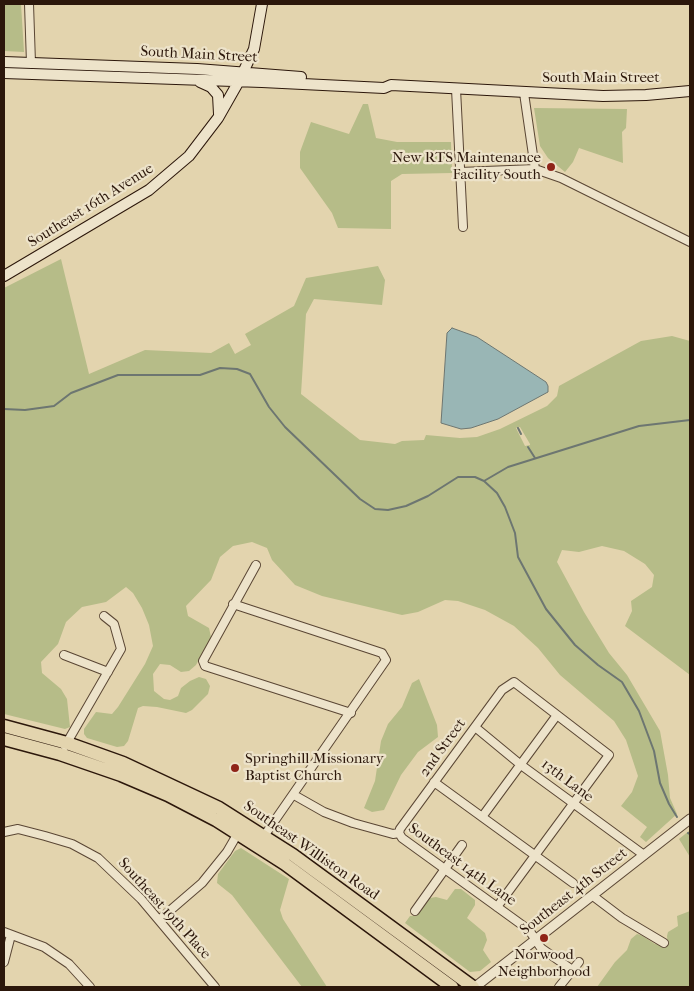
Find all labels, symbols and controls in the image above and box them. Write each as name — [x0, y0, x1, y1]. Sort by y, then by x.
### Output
street label: South Main Street — [140, 43, 258, 67]
street label: South Main Street — [542, 69, 660, 87]
place label: New RTS Maintenance Facility South — [392, 149, 541, 184]
street label: Southeast 16th Avenue — [25, 160, 157, 252]
marker: New RTS Maintenance Facility South — [545, 161, 557, 173]
street label: 2nd Street — [416, 715, 470, 781]
place label: Springhill Missionary Baptist Church — [245, 750, 384, 785]
street label: 13th Lane — [537, 756, 597, 806]
marker: Springhill Missionary Baptist Church — [229, 762, 241, 774]
street label: Southeast Williston Road — [240, 797, 382, 905]
street label: Southeast 14th Lane — [404, 820, 520, 910]
street label: Southeast 4th Street — [517, 845, 631, 939]
street label: Southeast 19th Place — [114, 855, 214, 963]
marker: Norwood Neighborhood — [538, 932, 550, 944]
place label: Norwood Neighborhood — [498, 946, 590, 981]

